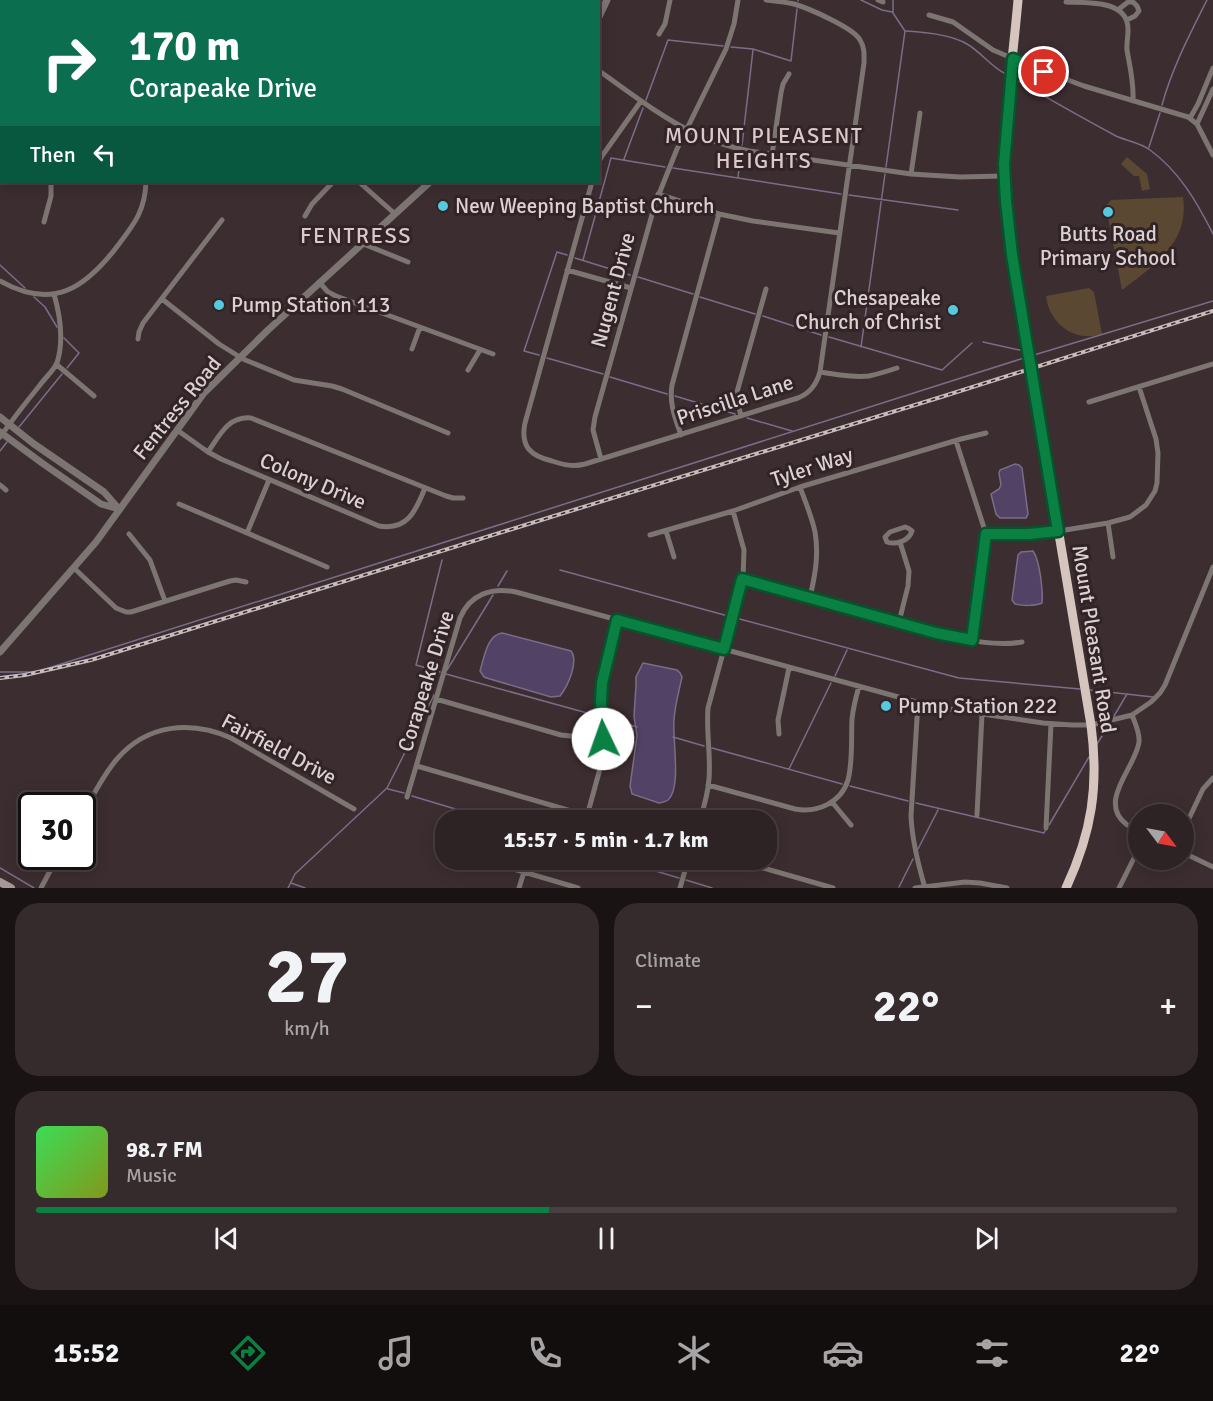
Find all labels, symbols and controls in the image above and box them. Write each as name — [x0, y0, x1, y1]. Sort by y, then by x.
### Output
text: 170 m — [129, 21, 240, 72]
icon: right — [30, 24, 108, 102]
pin — [1018, 46, 1069, 97]
icon: arrive — [1027, 55, 1060, 88]
text: Corapeake Drive — [129, 72, 317, 105]
district label: MOUNT PLEASENT HEIGHTS — [665, 122, 863, 174]
icon: left — [88, 138, 121, 171]
text: Then — [30, 141, 76, 168]
place label: New Weeping Baptist Church — [455, 193, 714, 219]
marker: New Weeping Baptist Church — [436, 199, 450, 213]
marker: Butts Road Primary School — [1101, 205, 1115, 219]
place label: Butts Road Primary School — [1040, 221, 1176, 271]
district label: FENTRESS — [300, 222, 412, 249]
street label: Nugent Drive — [585, 230, 641, 350]
place label: Chesapeake Church of Christ — [795, 285, 941, 335]
place label: Pump Station 113 — [231, 292, 390, 318]
marker: Pump Station 113 — [212, 298, 226, 312]
marker: Chesapeake Church of Christ — [946, 303, 960, 317]
street label: Fentress Road — [127, 351, 227, 465]
street label: Priscilla Lane — [673, 369, 797, 431]
street label: Tyler Way — [768, 441, 856, 492]
street label: Colony Drive — [256, 447, 370, 515]
street label: Mount Pleasant Road — [1066, 543, 1122, 735]
street label: Corapeake Drive — [392, 607, 460, 755]
place label: Pump Station 222 — [898, 693, 1057, 719]
marker: Pump Station 222 — [879, 699, 893, 713]
position arrow — [571, 707, 635, 771]
street label: Fairfield Drive — [217, 708, 341, 790]
speed limit sign: 30 — [18, 792, 96, 870]
north arrow — [1128, 804, 1194, 870]
map controls — [1128, 804, 1194, 870]
text: 15:57 · 5 min · 1.7 km — [503, 826, 709, 853]
text: 27 — [265, 929, 349, 1025]
text: Climate — [635, 948, 701, 973]
text: 22° — [873, 979, 939, 1034]
text: − — [635, 986, 653, 1027]
text: + — [1159, 986, 1177, 1027]
text: km/h — [284, 1016, 330, 1041]
text: 98.7 FM — [126, 1136, 203, 1163]
text: Music — [126, 1163, 177, 1188]
icon: previous — [210, 1222, 243, 1255]
icon: pause — [590, 1222, 623, 1255]
icon: next — [970, 1222, 1003, 1255]
icon: directions — [227, 1332, 269, 1374]
icon: music — [375, 1332, 417, 1374]
icon: phone — [524, 1332, 566, 1374]
icon: climate — [673, 1332, 715, 1374]
icon: car — [822, 1332, 864, 1374]
icon: filters — [971, 1332, 1013, 1374]
text: 15:52 — [53, 1337, 120, 1370]
text: 22° — [1120, 1337, 1160, 1370]

